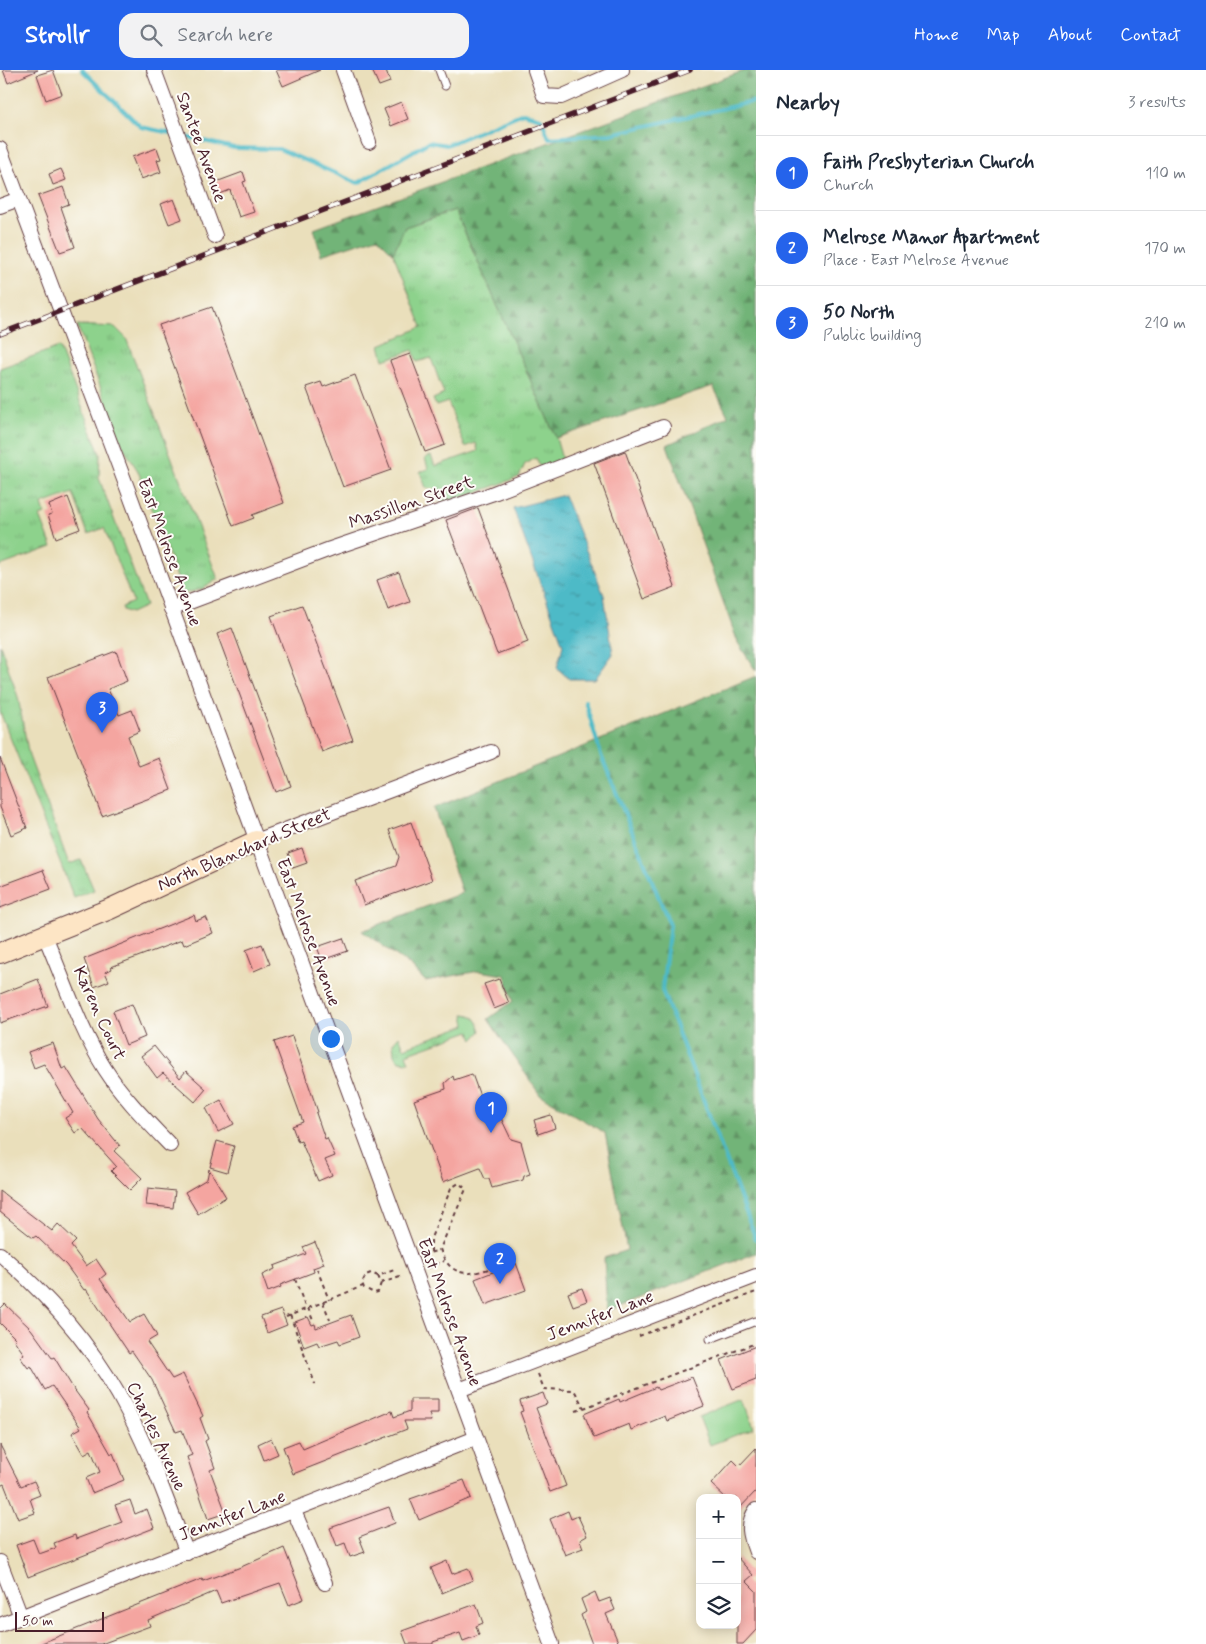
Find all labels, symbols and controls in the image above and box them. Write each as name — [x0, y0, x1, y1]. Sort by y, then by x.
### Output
search box — [119, 13, 469, 58]
text: Strollr — [25, 20, 89, 51]
icon: search — [137, 21, 165, 49]
text: Search here — [177, 23, 273, 48]
text: Home — [914, 23, 959, 47]
text: Map — [987, 23, 1020, 47]
text: About — [1048, 23, 1092, 47]
text: Contact — [1120, 23, 1181, 47]
street label: Santee Avenue — [170, 89, 232, 206]
text: Nearby — [776, 89, 840, 117]
text: 3 results — [1128, 92, 1186, 113]
text: Faith Presbyterian Church — [823, 150, 1035, 175]
text: 1 — [788, 163, 796, 184]
text: 110 m — [1145, 163, 1186, 184]
text: Church — [823, 175, 874, 196]
text: Melrose Manor Apartment — [823, 225, 1040, 250]
text: 2 — [788, 238, 796, 259]
text: 170 m — [1144, 238, 1186, 259]
text: Place · East Melrose Avenue — [823, 250, 1009, 271]
text: 50 North — [823, 300, 894, 325]
text: 3 — [788, 313, 796, 334]
text: 210 m — [1145, 313, 1186, 334]
text: Public building — [823, 325, 922, 346]
street label: Massillon Street — [346, 470, 477, 536]
street label: East Melrose Avenue — [131, 475, 207, 630]
pin: 3 — [86, 692, 118, 733]
street label: North Blanchard Street — [154, 802, 335, 897]
street label: East Melrose Avenue — [270, 855, 346, 1010]
street label: Karen Court — [67, 963, 131, 1064]
your location — [318, 1026, 344, 1052]
pin: 1 — [475, 1092, 507, 1133]
street label: East Melrose Avenue — [411, 1235, 487, 1390]
pin: 2 — [484, 1243, 516, 1284]
street label: Jennifer Lane — [544, 1285, 657, 1347]
street label: Charles Avenue — [120, 1378, 192, 1495]
street label: Jennifer Lane — [176, 1485, 289, 1547]
map controls — [696, 1494, 741, 1629]
button: + — [696, 1494, 741, 1539]
button: − — [696, 1539, 741, 1584]
button: layers — [696, 1584, 741, 1629]
scale bar — [15, 1609, 104, 1632]
text: 50 m — [22, 1612, 53, 1630]

